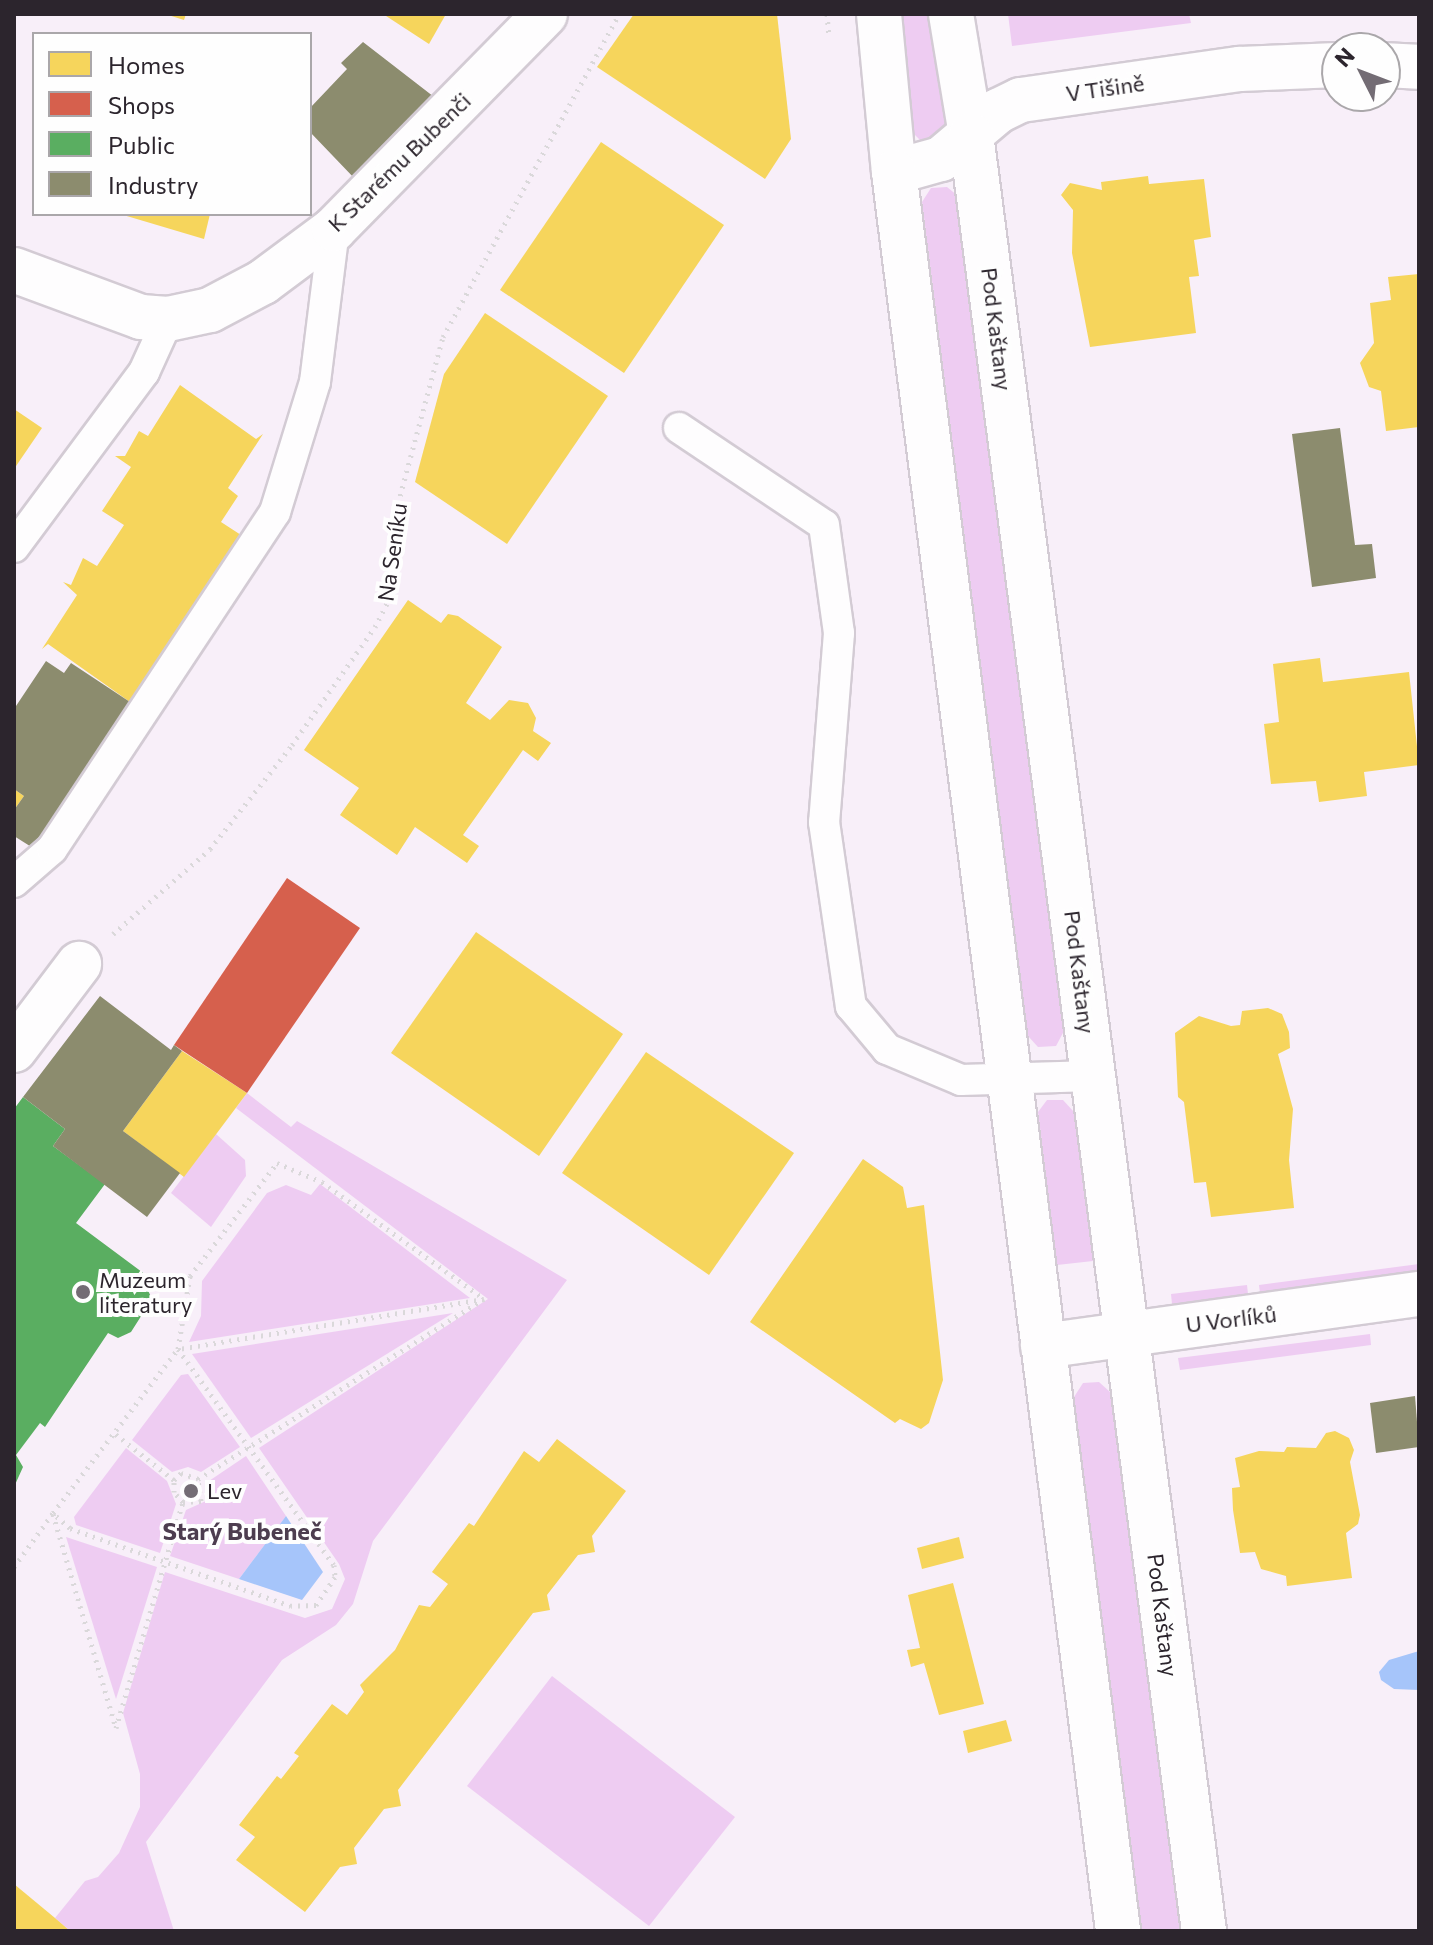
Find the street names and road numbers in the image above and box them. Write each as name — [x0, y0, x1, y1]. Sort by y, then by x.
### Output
street label: V Tišině — [1064, 69, 1146, 107]
street label: K Starému Bubenči — [322, 87, 476, 237]
street label: Pod Kaštany — [976, 266, 1018, 392]
street label: Na Seníku — [372, 501, 412, 603]
street label: Pod Kaštany — [1059, 909, 1101, 1035]
street label: U Vorlíků — [1184, 1300, 1278, 1338]
street label: Pod Kaštany — [1142, 1552, 1184, 1678]

